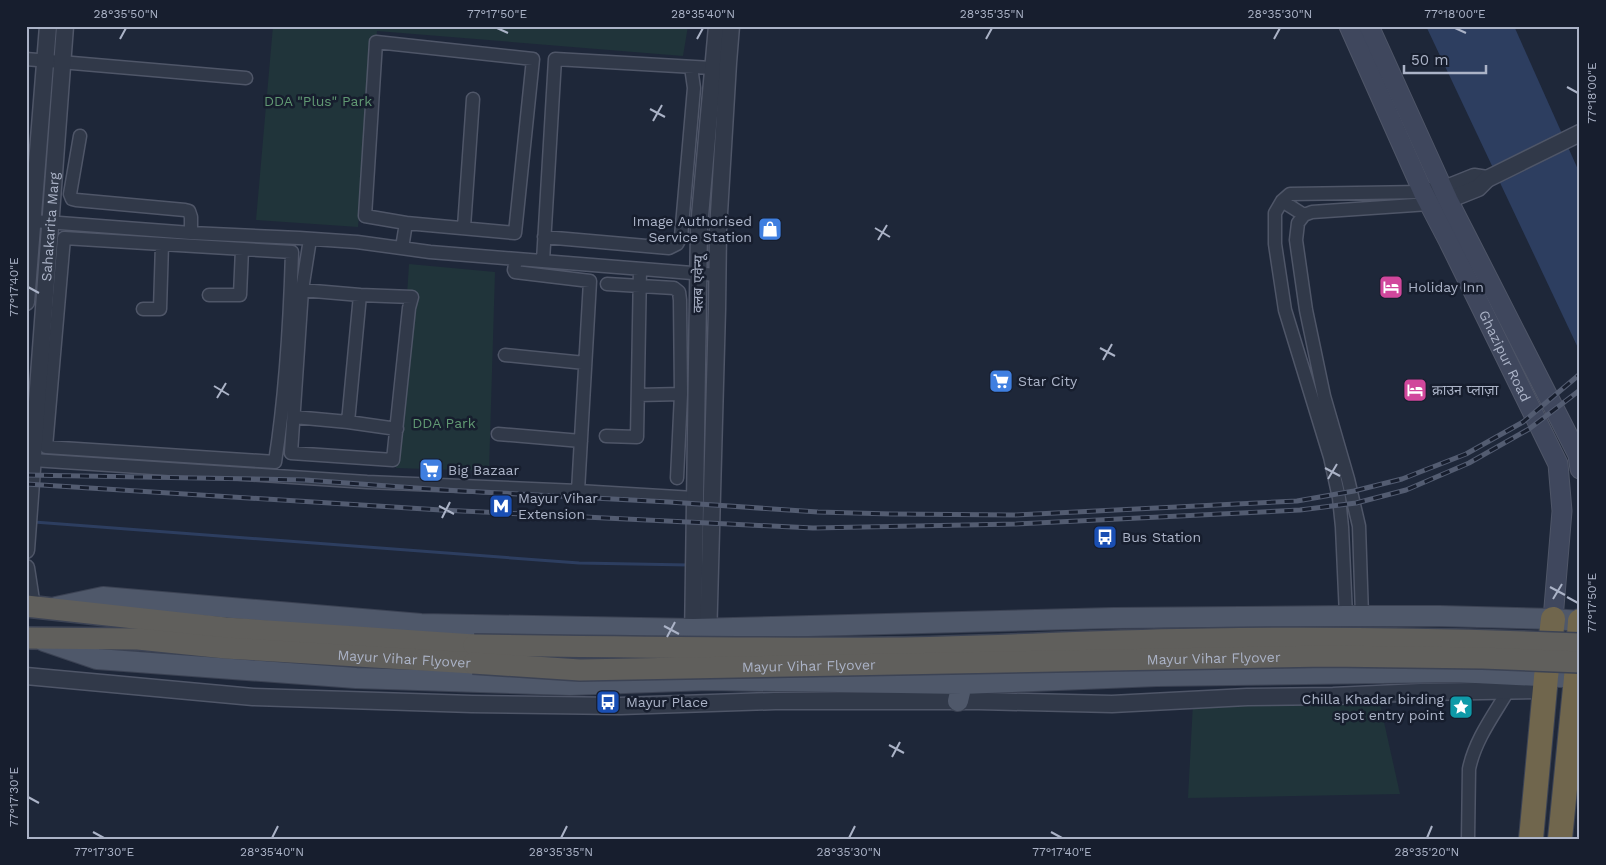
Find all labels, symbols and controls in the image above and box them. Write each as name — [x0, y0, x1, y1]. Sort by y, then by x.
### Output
text: 28°35'50"N — [94, 7, 158, 21]
text: 77°17'50"E — [467, 7, 527, 21]
text: 28°35'40"N — [671, 7, 735, 21]
text: 28°35'35"N — [960, 7, 1024, 21]
text: 28°35'30"N — [1248, 7, 1312, 21]
text: 77°18'00"E — [1424, 7, 1486, 21]
scale bar — [1404, 42, 1486, 74]
text: 50 m — [1411, 51, 1448, 69]
text: 77°18'00"E — [1585, 62, 1599, 124]
park label: DDA "Plus" Park — [264, 93, 372, 109]
street label: Sahakarita Marg — [38, 171, 62, 282]
place label: Image Authorised Service Station — [633, 213, 752, 245]
shop icon: Image Authorised Service Station — [757, 216, 783, 242]
street label: क्लब एवेन्यू — [688, 253, 709, 313]
text: 77°17'40"E — [7, 257, 21, 317]
hotel icon: Holiday Inn — [1378, 274, 1404, 300]
place label: Holiday Inn — [1408, 279, 1484, 295]
street label: Ghazipur Road — [1476, 308, 1534, 404]
supermarket icon: Star City — [988, 368, 1014, 394]
place label: Star City — [1018, 373, 1078, 389]
hotel icon: क्राउन प्लाज़ा — [1402, 377, 1428, 403]
place label: क्राउन प्लाज़ा — [1432, 382, 1499, 398]
park label: DDA Park — [412, 415, 476, 431]
supermarket icon: Big Bazaar — [418, 457, 444, 483]
place label: Big Bazaar — [448, 462, 519, 478]
place label: Mayur Vihar Extension — [518, 490, 598, 522]
metro station icon: Mayur Vihar Extension — [488, 493, 514, 519]
bus stop icon: Bus Station — [1092, 524, 1118, 550]
place label: Bus Station — [1122, 529, 1201, 545]
text: 77°17'50"E — [1585, 573, 1599, 633]
street label: Mayur Vihar Flyover — [337, 647, 472, 671]
street label: Mayur Vihar Flyover — [1147, 649, 1281, 667]
street label: Mayur Vihar Flyover — [742, 656, 876, 675]
bus stop icon: Mayur Place — [595, 689, 621, 715]
place label: Chilla Khadar birding spot entry point — [1302, 691, 1445, 723]
place label: Mayur Place — [626, 694, 708, 710]
place icon: Chilla Khadar birding spot entry point — [1448, 694, 1474, 720]
text: 77°17'30"E — [7, 767, 21, 827]
text: 77°17'30"E — [74, 845, 134, 859]
text: 28°35'40"N — [240, 845, 304, 859]
text: 28°35'35"N — [529, 845, 593, 859]
text: 28°35'30"N — [817, 845, 881, 859]
text: 77°17'40"E — [1032, 845, 1092, 859]
text: 28°35'20"N — [1395, 845, 1459, 859]

